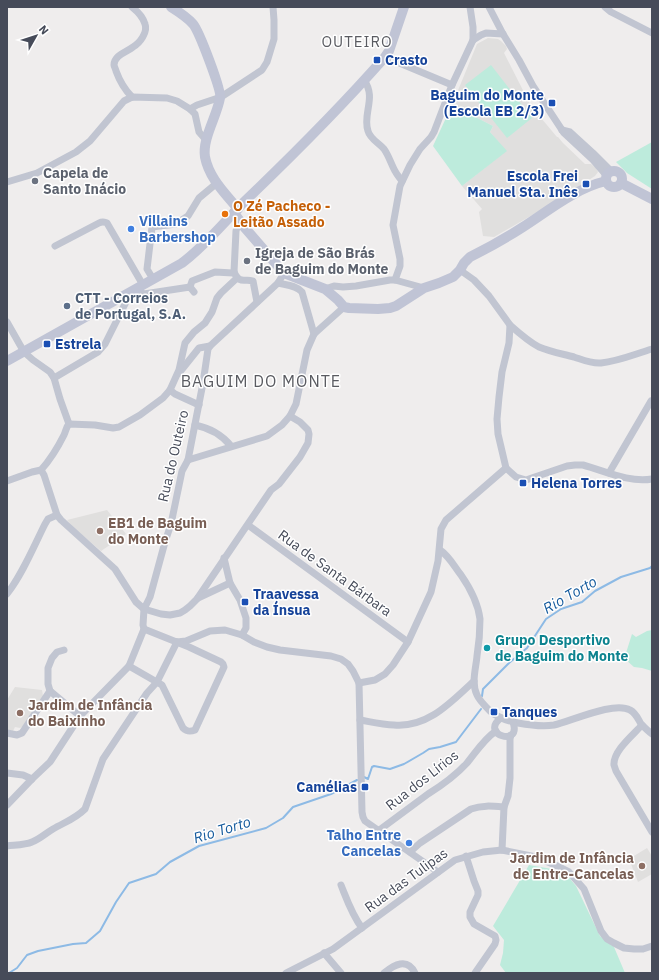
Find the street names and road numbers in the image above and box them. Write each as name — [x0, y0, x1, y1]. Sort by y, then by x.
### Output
street label: Rua do Outeiro — [154, 408, 192, 504]
street label: Rua de Santa Bárbara — [275, 526, 396, 621]
street label: Rua dos Lírios — [382, 746, 462, 814]
street label: Rua das Tulipas — [361, 844, 451, 916]

